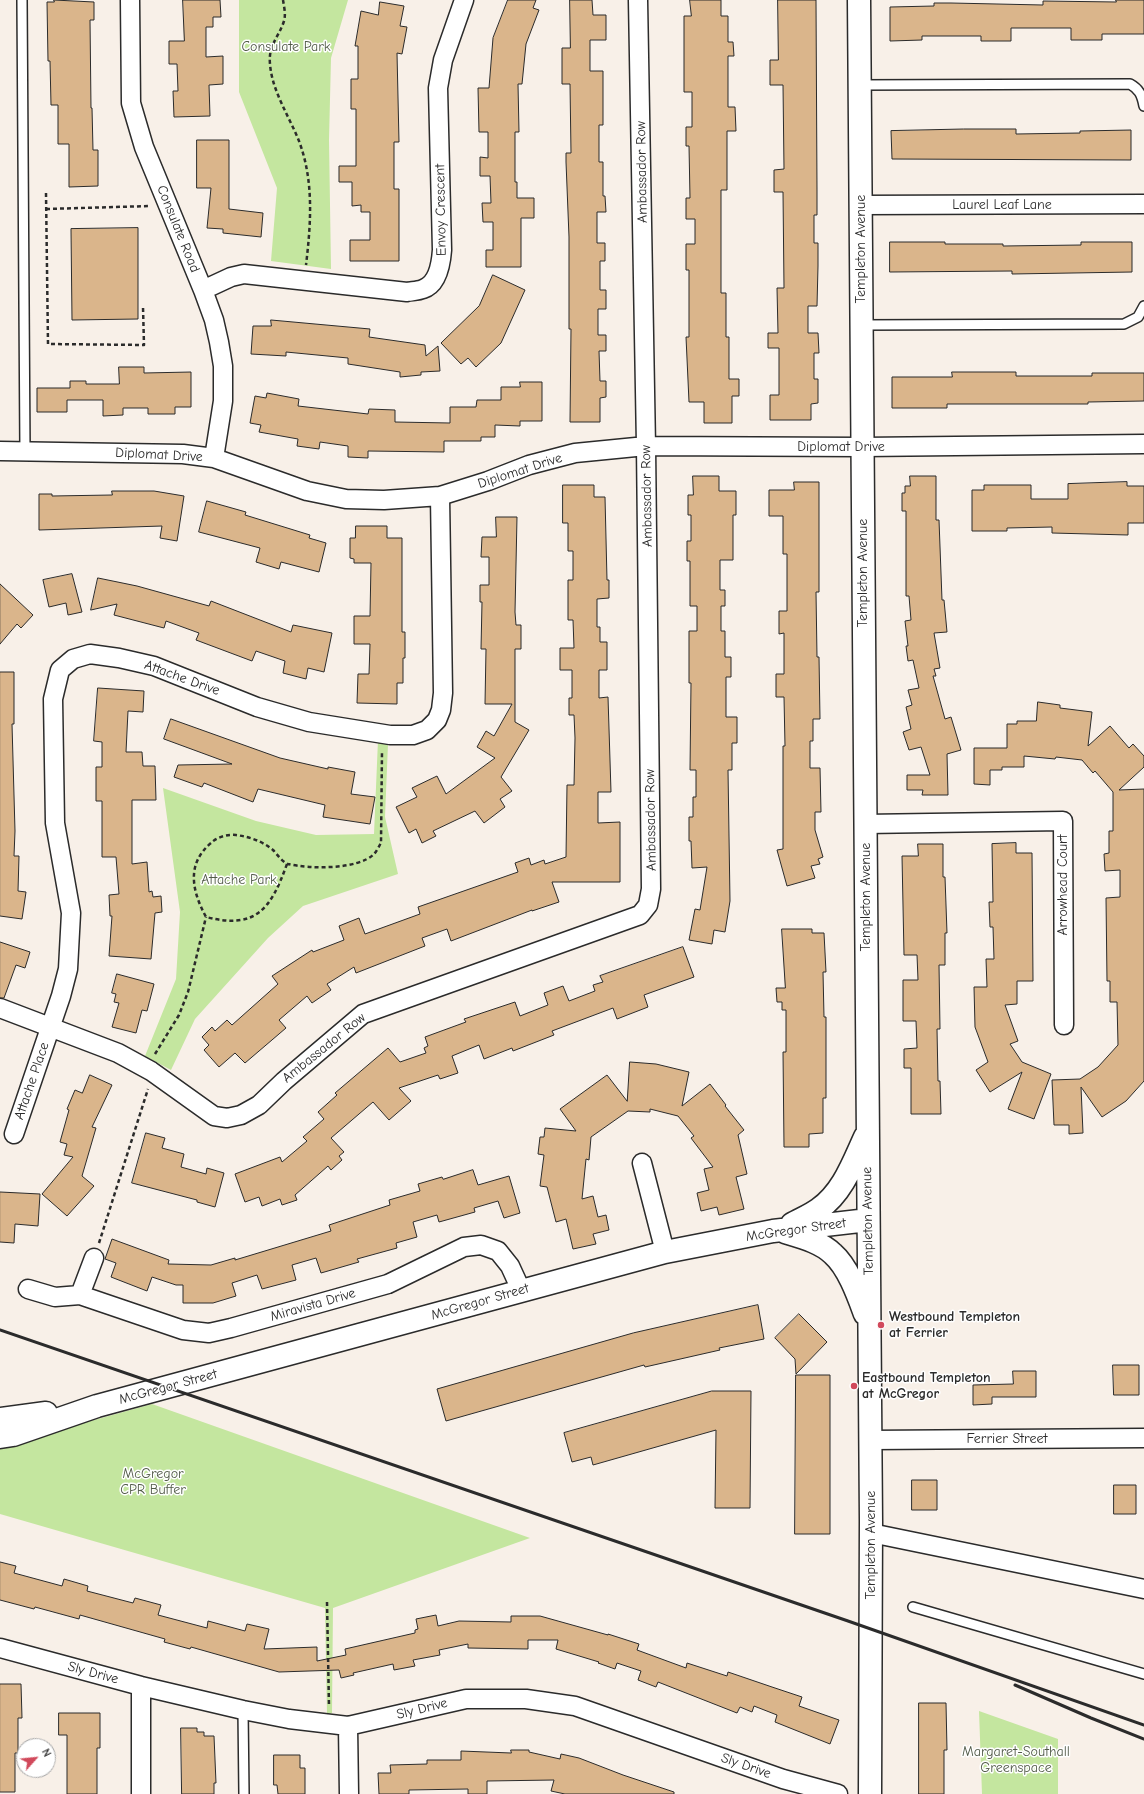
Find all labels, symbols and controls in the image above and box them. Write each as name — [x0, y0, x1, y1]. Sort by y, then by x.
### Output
park label: Consulate Park — [241, 39, 331, 55]
street label: Ambassador Row — [633, 121, 651, 223]
street label: Envoy Crescent — [432, 164, 450, 256]
street label: Consulate Road — [153, 183, 203, 275]
street label: Templeton Avenue — [853, 195, 869, 303]
street label: Laurel Leaf Lane — [952, 197, 1052, 213]
street label: Diplomat Drive — [797, 439, 885, 455]
street label: Diplomat Drive — [115, 444, 203, 466]
street label: Ambassador Row — [638, 445, 656, 547]
street label: Diplomat Drive — [476, 449, 564, 493]
street label: Templeton Avenue — [855, 519, 871, 627]
street label: Attache Drive — [142, 657, 222, 699]
street label: Ambassador Row — [642, 769, 660, 871]
street label: Arrowhead Court — [1055, 834, 1071, 936]
street label: Templeton Avenue — [858, 843, 874, 951]
park label: Attache Park — [201, 872, 277, 888]
street label: Ambassador Row — [279, 1009, 369, 1087]
street label: Attache Place — [11, 1040, 53, 1122]
street label: Templeton Avenue — [859, 1167, 877, 1275]
street label: McGregor Street — [745, 1215, 847, 1245]
street label: McGregor Street — [429, 1280, 531, 1324]
street label: Miravista Drive — [268, 1285, 358, 1325]
place label: Westbound Templeton at Ferrier — [889, 1309, 1020, 1342]
marker: Westbound Templeton at Ferrier — [876, 1320, 886, 1330]
street label: McGregor Street — [117, 1366, 219, 1408]
place label: Eastbound Templeton at McGregor — [862, 1370, 990, 1402]
marker: Eastbound Templeton at McGregor — [849, 1381, 859, 1391]
street label: Ferrier Street — [967, 1431, 1047, 1447]
park label: McGregor CPR Buffer — [120, 1466, 186, 1498]
street label: Templeton Avenue — [863, 1491, 879, 1599]
street label: Sly Drive — [66, 1658, 120, 1688]
street label: Sly Drive — [395, 1695, 449, 1723]
north arrow — [16, 1738, 56, 1778]
park label: Margaret-Southall Greenspace — [962, 1744, 1070, 1776]
text: N — [39, 1747, 54, 1759]
street label: Sly Drive — [719, 1750, 773, 1782]

